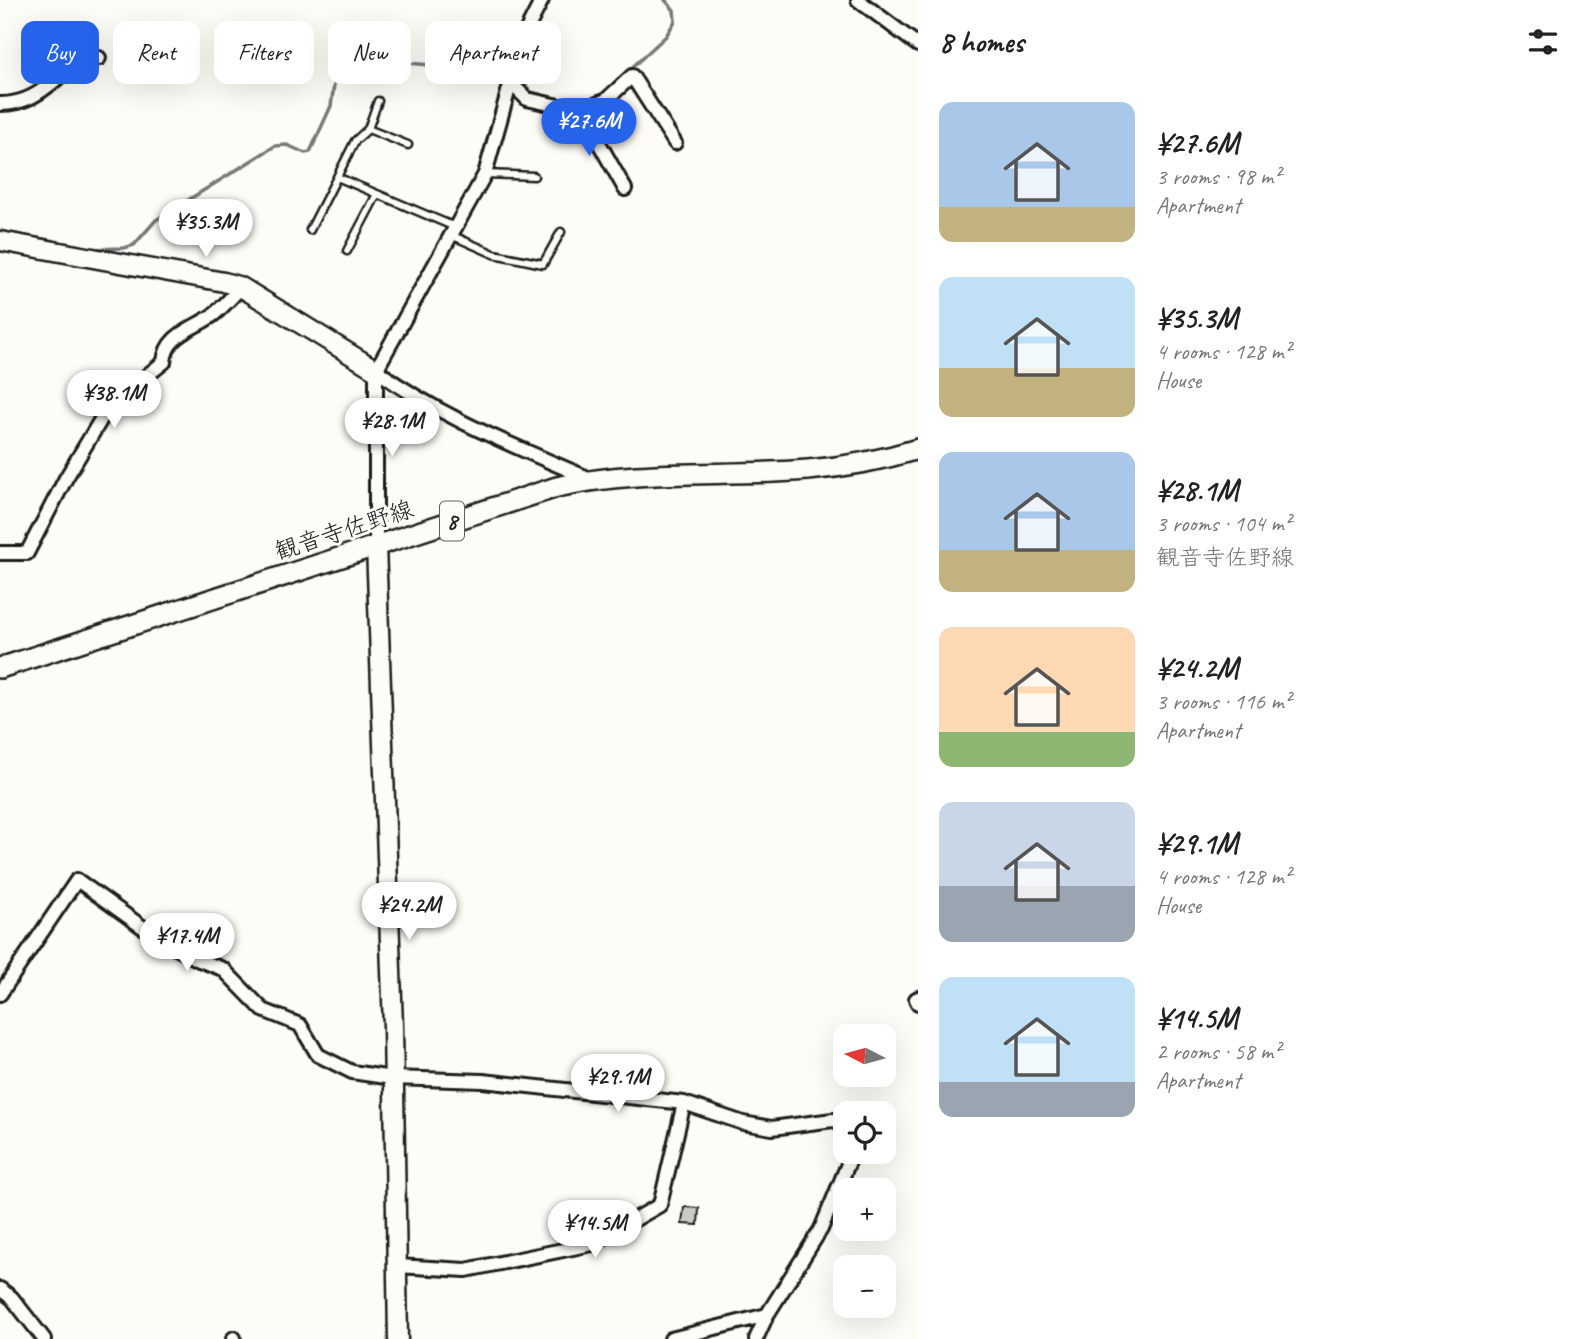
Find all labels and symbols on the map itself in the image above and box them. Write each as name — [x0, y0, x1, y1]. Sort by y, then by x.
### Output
pin: ¥27.6M — [532, 99, 646, 158]
pin: ¥35.3M — [149, 200, 263, 259]
pin: ¥38.1M — [57, 370, 171, 430]
pin: ¥28.1M — [335, 398, 449, 458]
street label: 観音寺佐野線 — [271, 493, 417, 567]
road number: 8 — [440, 502, 464, 540]
pin: ¥24.2M — [352, 883, 466, 942]
pin: ¥17.4M — [130, 914, 244, 973]
north arrow — [833, 1024, 896, 1087]
pin: ¥29.1M — [561, 1054, 675, 1114]
pin: ¥14.5M — [538, 1200, 652, 1260]

